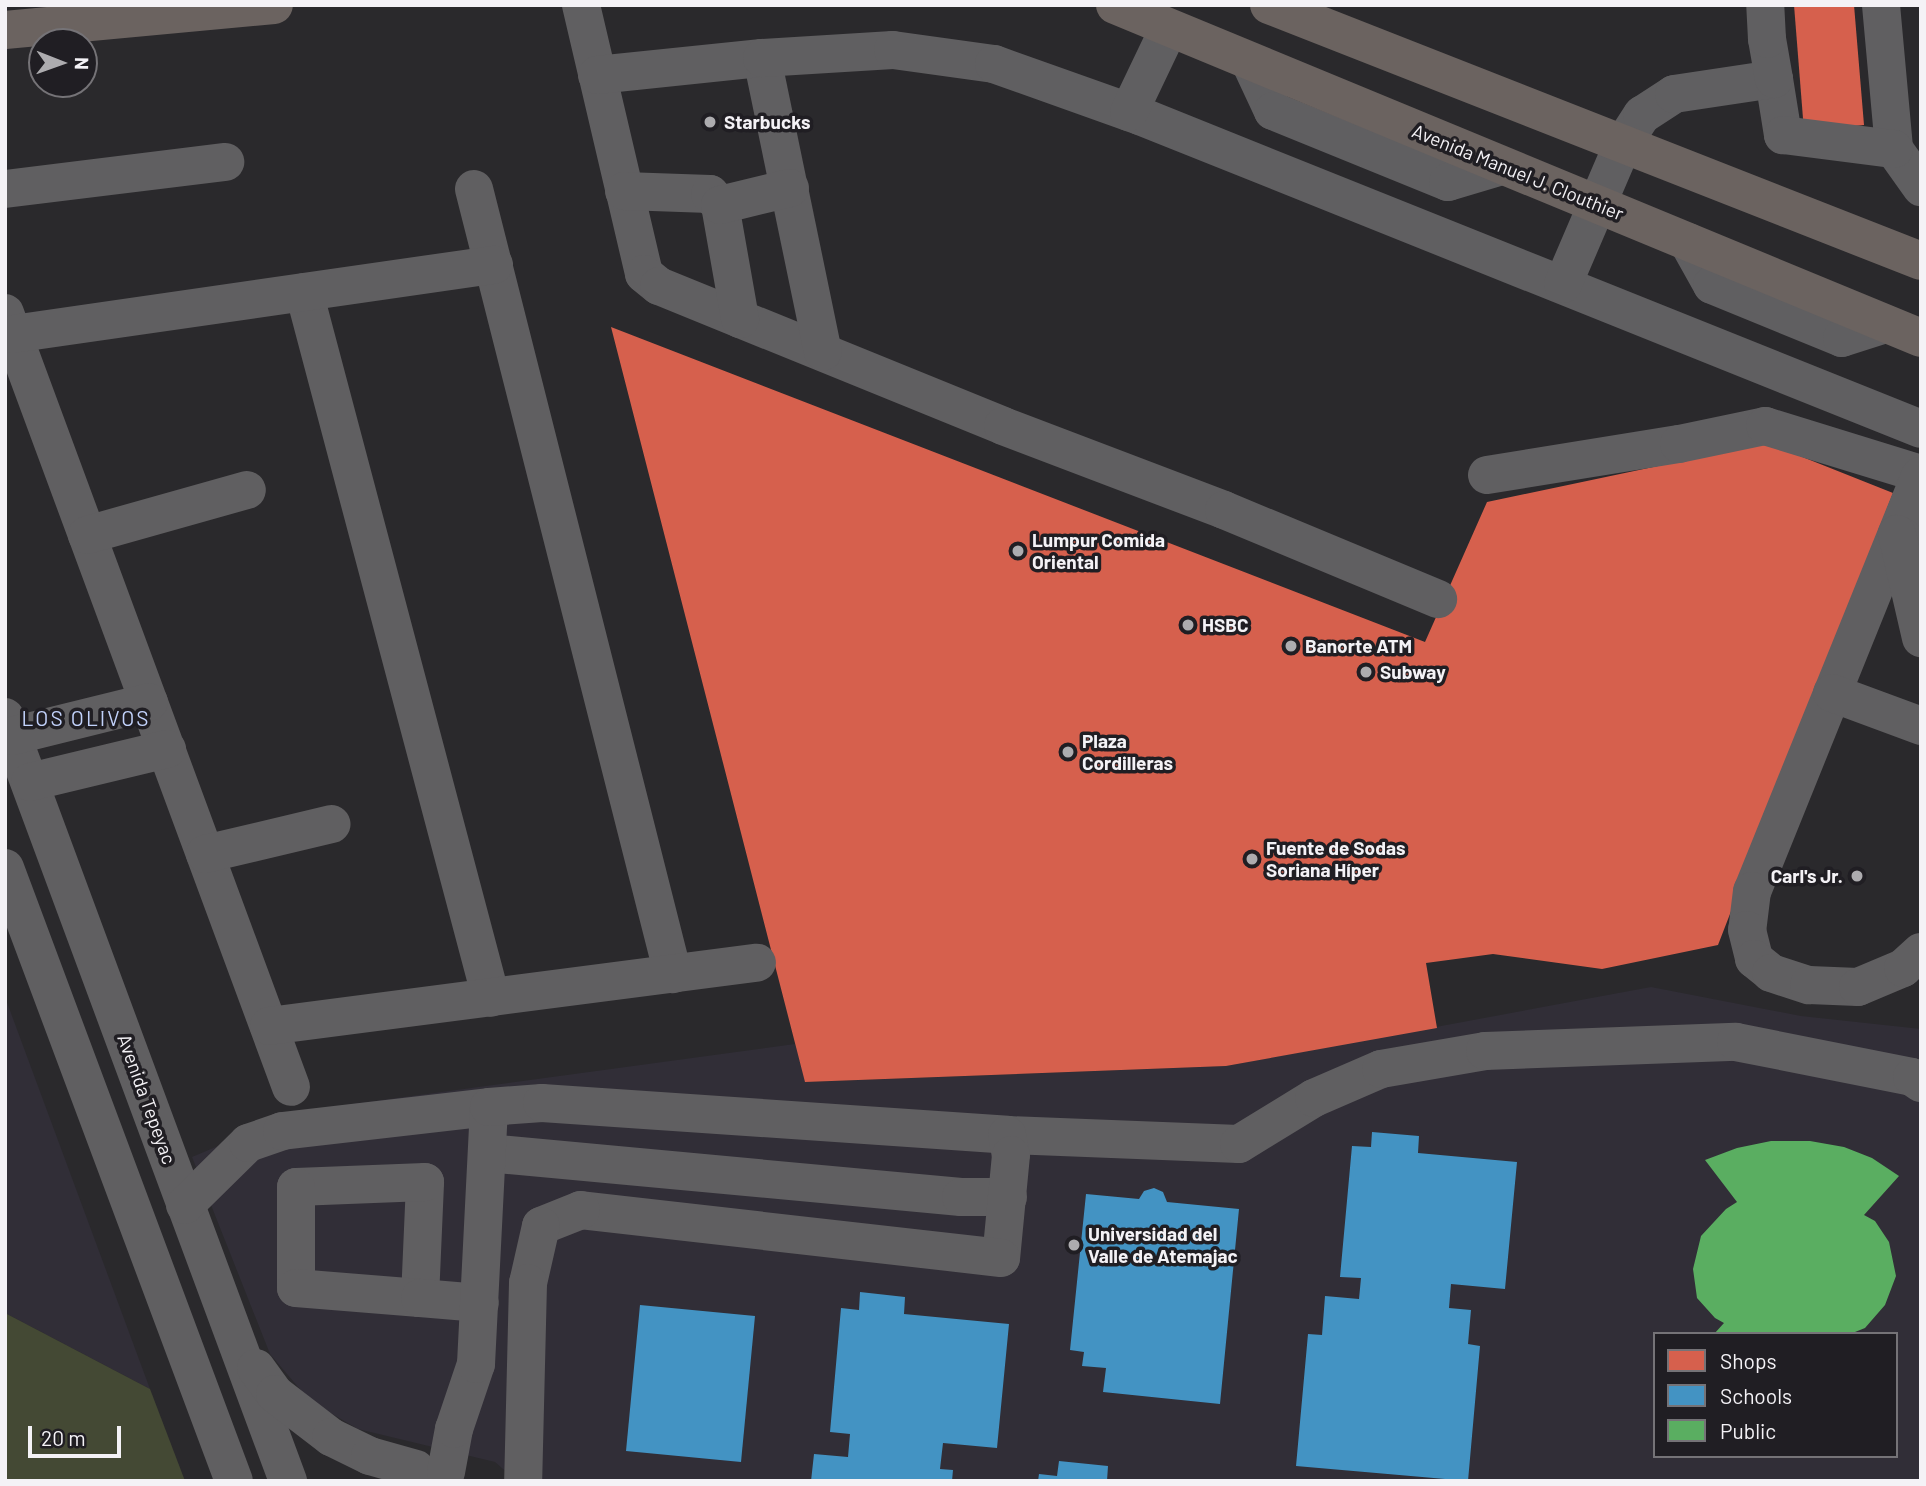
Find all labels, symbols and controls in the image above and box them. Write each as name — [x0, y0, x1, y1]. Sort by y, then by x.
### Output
north arrow — [28, 28, 98, 98]
text: N — [71, 57, 94, 70]
place label: Starbucks — [724, 111, 811, 133]
marker: Starbucks — [702, 114, 718, 130]
street label: Avenida Manuel J. Clouthier — [1409, 119, 1627, 225]
place label: Lumpur Comida Oriental — [1032, 529, 1165, 573]
marker: Lumpur Comida Oriental — [1010, 543, 1026, 559]
place label: HSBC — [1202, 614, 1249, 636]
marker: HSBC — [1180, 617, 1196, 633]
place label: Banorte ATM — [1305, 635, 1412, 657]
marker: Banorte ATM — [1283, 638, 1299, 654]
place label: Subway — [1380, 661, 1446, 683]
marker: Subway — [1358, 664, 1374, 680]
district label: LOS OLIVOS — [23, 705, 149, 731]
place label: Plaza Cordilleras — [1082, 730, 1173, 774]
marker: Plaza Cordilleras — [1060, 744, 1076, 760]
place label: Fuente de Sodas Soriana Híper — [1266, 837, 1405, 881]
marker: Fuente de Sodas Soriana Híper — [1244, 851, 1260, 867]
place label: Carl's Jr. — [1771, 865, 1843, 887]
marker: Carl's Jr. — [1849, 868, 1865, 884]
street label: Avenida Tepeyac — [113, 1031, 181, 1167]
place label: Universidad del Valle de Atemajac — [1088, 1223, 1238, 1267]
marker: Universidad del Valle de Atemajac — [1066, 1237, 1082, 1253]
legend — [1653, 1332, 1898, 1458]
text: Shops — [1720, 1348, 1777, 1373]
text: Schools — [1720, 1383, 1792, 1408]
scale bar — [32, 1412, 124, 1456]
text: Public — [1720, 1418, 1776, 1443]
text: 20 m — [41, 1425, 86, 1450]

